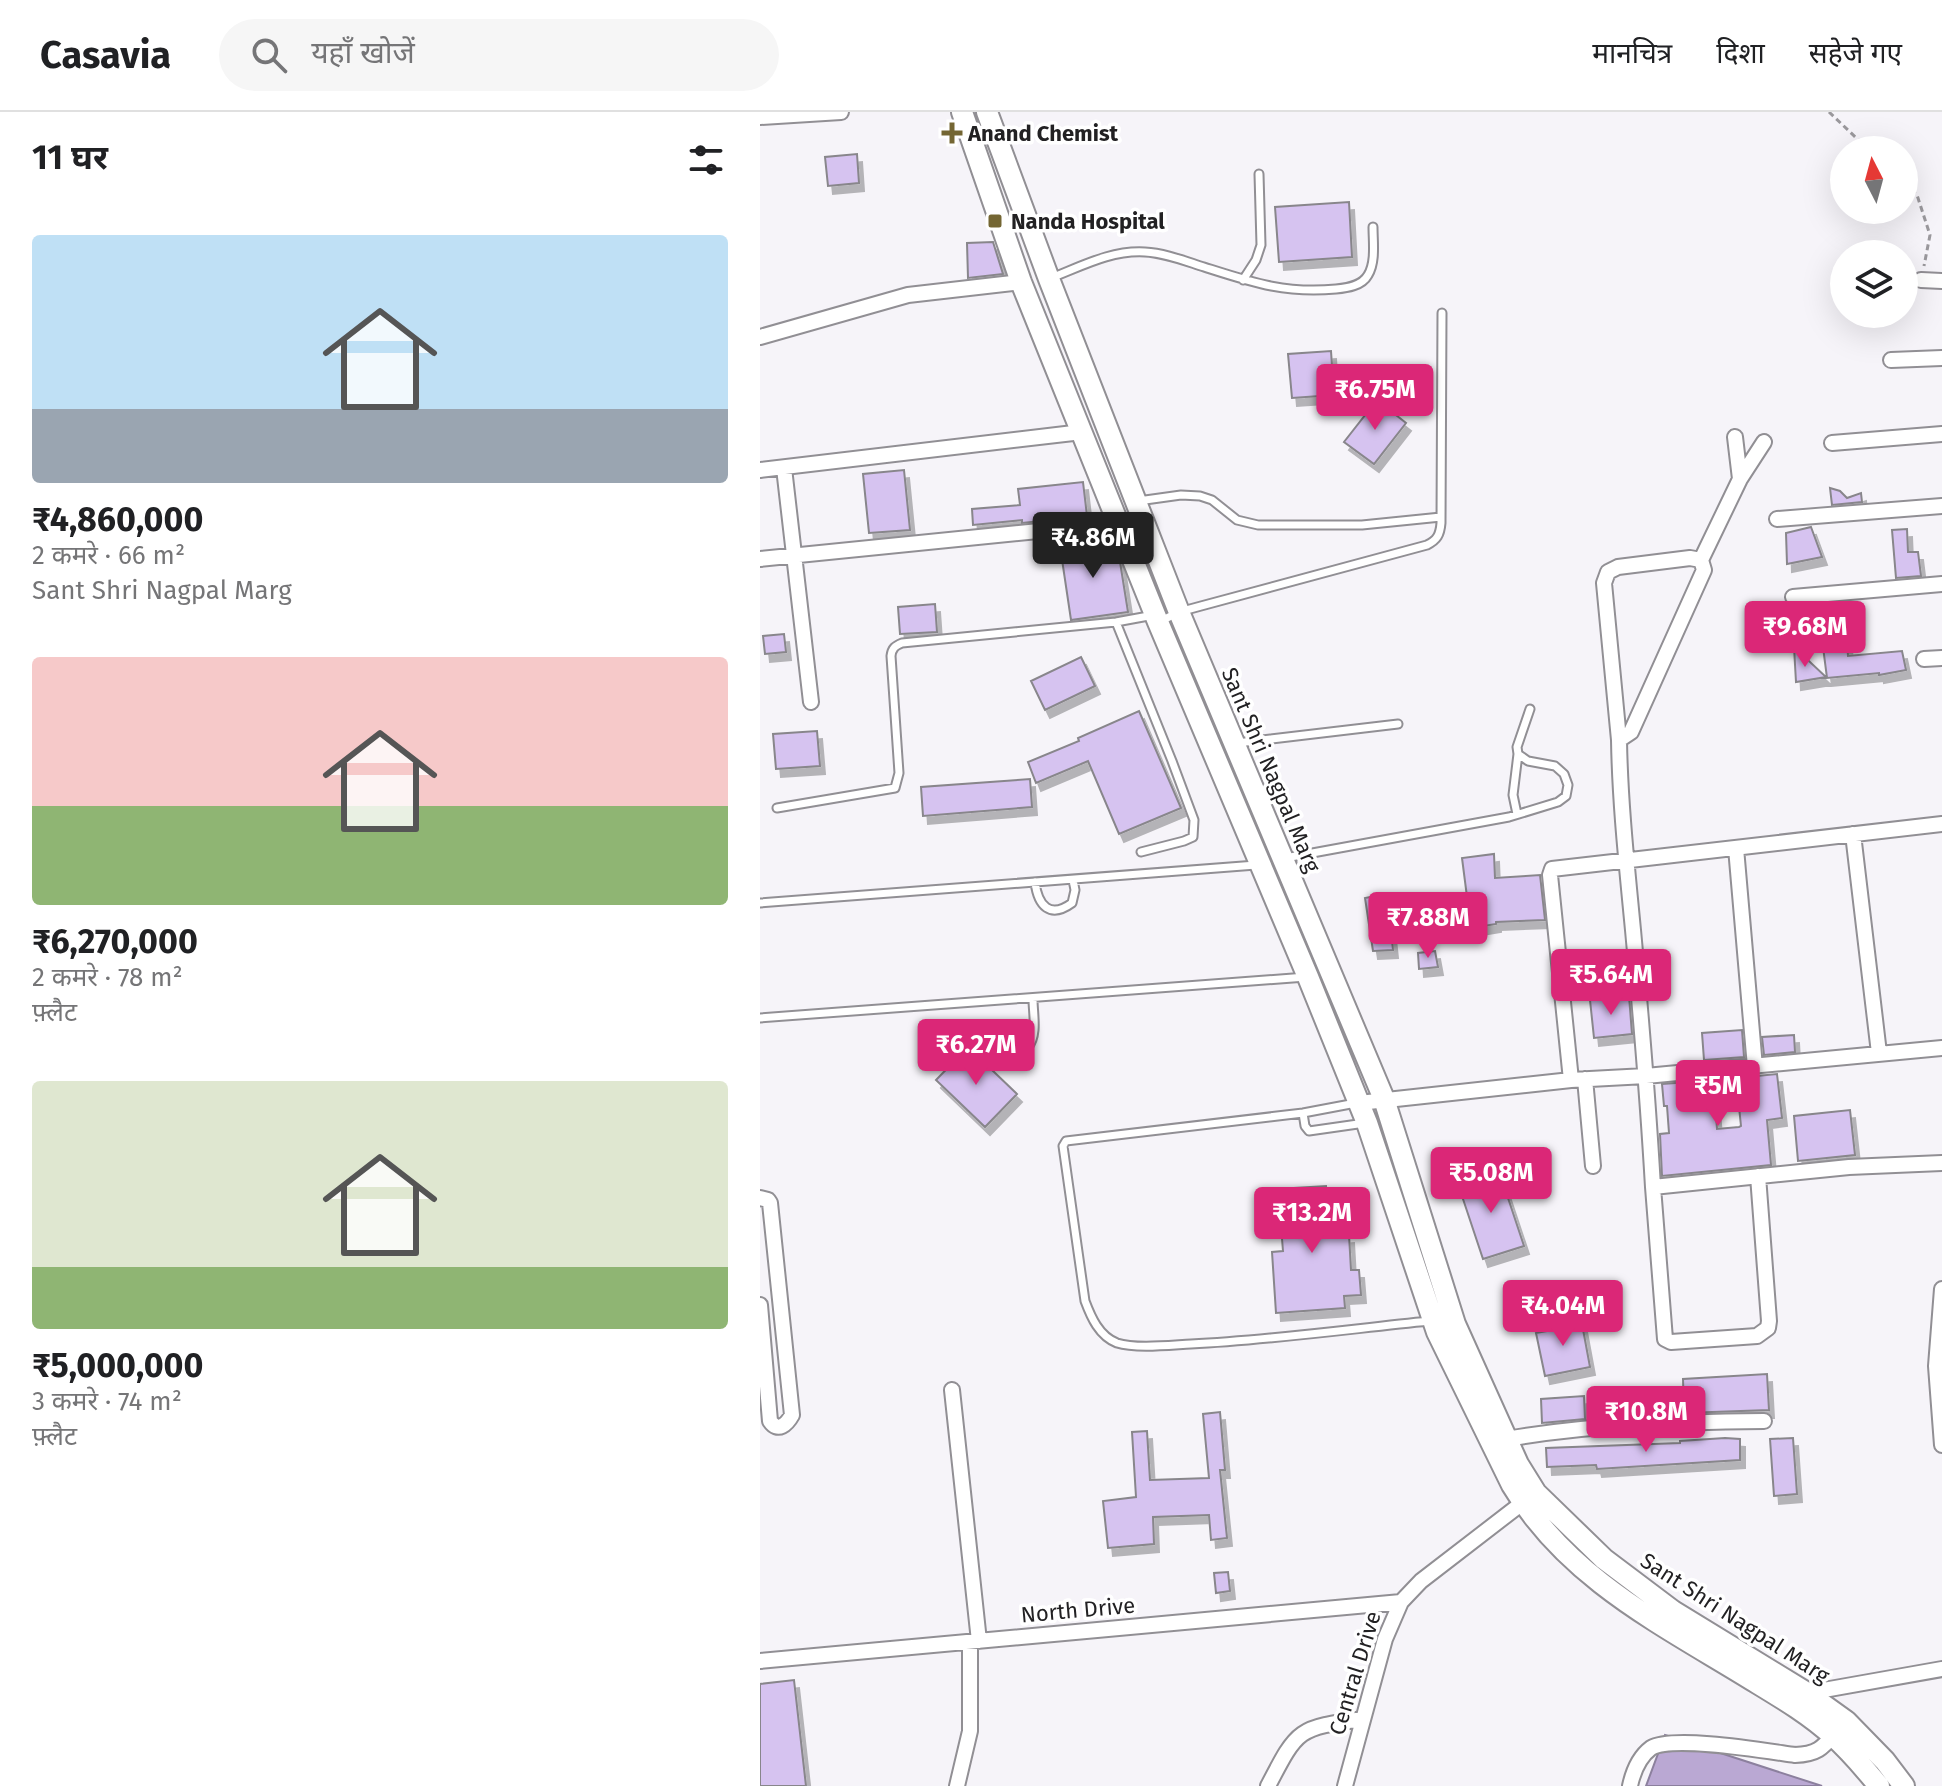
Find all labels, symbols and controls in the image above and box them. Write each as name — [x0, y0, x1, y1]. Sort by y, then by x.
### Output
search box — [219, 19, 779, 91]
text: Casavia — [40, 32, 171, 78]
icon: search — [247, 33, 291, 77]
text: यहाँ खोजें — [311, 35, 415, 71]
text: मानचित्र — [1592, 37, 1672, 70]
text: दिशा — [1716, 37, 1765, 70]
text: सहेजे गए — [1809, 37, 1902, 70]
place label: Anand Chemist — [967, 120, 1119, 147]
marker: Anand Chemist — [943, 124, 961, 142]
north arrow — [1830, 136, 1918, 224]
map controls — [1830, 136, 1918, 328]
text: 11 घर — [32, 137, 108, 178]
icon: filters — [684, 138, 728, 182]
place label: Nanda Hospital — [1011, 208, 1165, 235]
marker: Nanda Hospital — [986, 212, 1004, 230]
button: layers — [1830, 240, 1918, 328]
icon: home — [308, 287, 452, 431]
pin: ₹6.75M — [1310, 364, 1440, 432]
text: ₹6.75M — [1334, 374, 1416, 405]
text: ₹4,860,000 — [32, 499, 203, 540]
pin: ₹4.86M — [1028, 512, 1158, 580]
text: ₹4.86M — [1051, 522, 1135, 553]
text: 2 कमरे · 66 m² — [32, 540, 185, 571]
text: Sant Shri Nagpal Marg — [32, 575, 292, 606]
pin: ₹9.68M — [1740, 601, 1870, 669]
text: ₹9.68M — [1763, 611, 1847, 642]
street label: Sant Shri Nagpal Marg — [1216, 664, 1327, 877]
icon: home — [308, 709, 452, 853]
pin: ₹7.88M — [1363, 892, 1493, 960]
text: ₹7.88M — [1386, 902, 1470, 933]
text: ₹6,270,000 — [32, 921, 198, 962]
pin: ₹5.64M — [1546, 949, 1676, 1017]
text: ₹5.64M — [1569, 959, 1653, 990]
text: 2 कमरे · 78 m² — [32, 962, 183, 993]
text: फ़्लैट — [32, 997, 77, 1028]
pin: ₹6.27M — [911, 1019, 1041, 1087]
text: ₹6.27M — [936, 1029, 1016, 1060]
pin: ₹5M — [1679, 1060, 1757, 1128]
text: ₹5M — [1694, 1070, 1742, 1101]
icon: home — [308, 1133, 452, 1277]
pin: ₹5.08M — [1426, 1147, 1556, 1215]
text: ₹5.08M — [1449, 1157, 1533, 1188]
pin: ₹13.2M — [1247, 1187, 1377, 1255]
text: ₹13.2M — [1272, 1197, 1352, 1228]
pin: ₹4.04M — [1498, 1280, 1628, 1348]
text: ₹4.04M — [1521, 1290, 1605, 1321]
text: ₹5,000,000 — [32, 1345, 203, 1386]
text: 3 कमरे · 74 m² — [32, 1386, 182, 1417]
pin: ₹10.8M — [1581, 1386, 1711, 1454]
text: ₹10.8M — [1604, 1396, 1688, 1427]
text: फ़्लैट — [32, 1421, 77, 1452]
street label: Sant Shri Nagpal Marg — [1635, 1547, 1835, 1689]
street label: North Drive — [1020, 1592, 1136, 1628]
street label: Central Drive — [1323, 1608, 1387, 1738]

